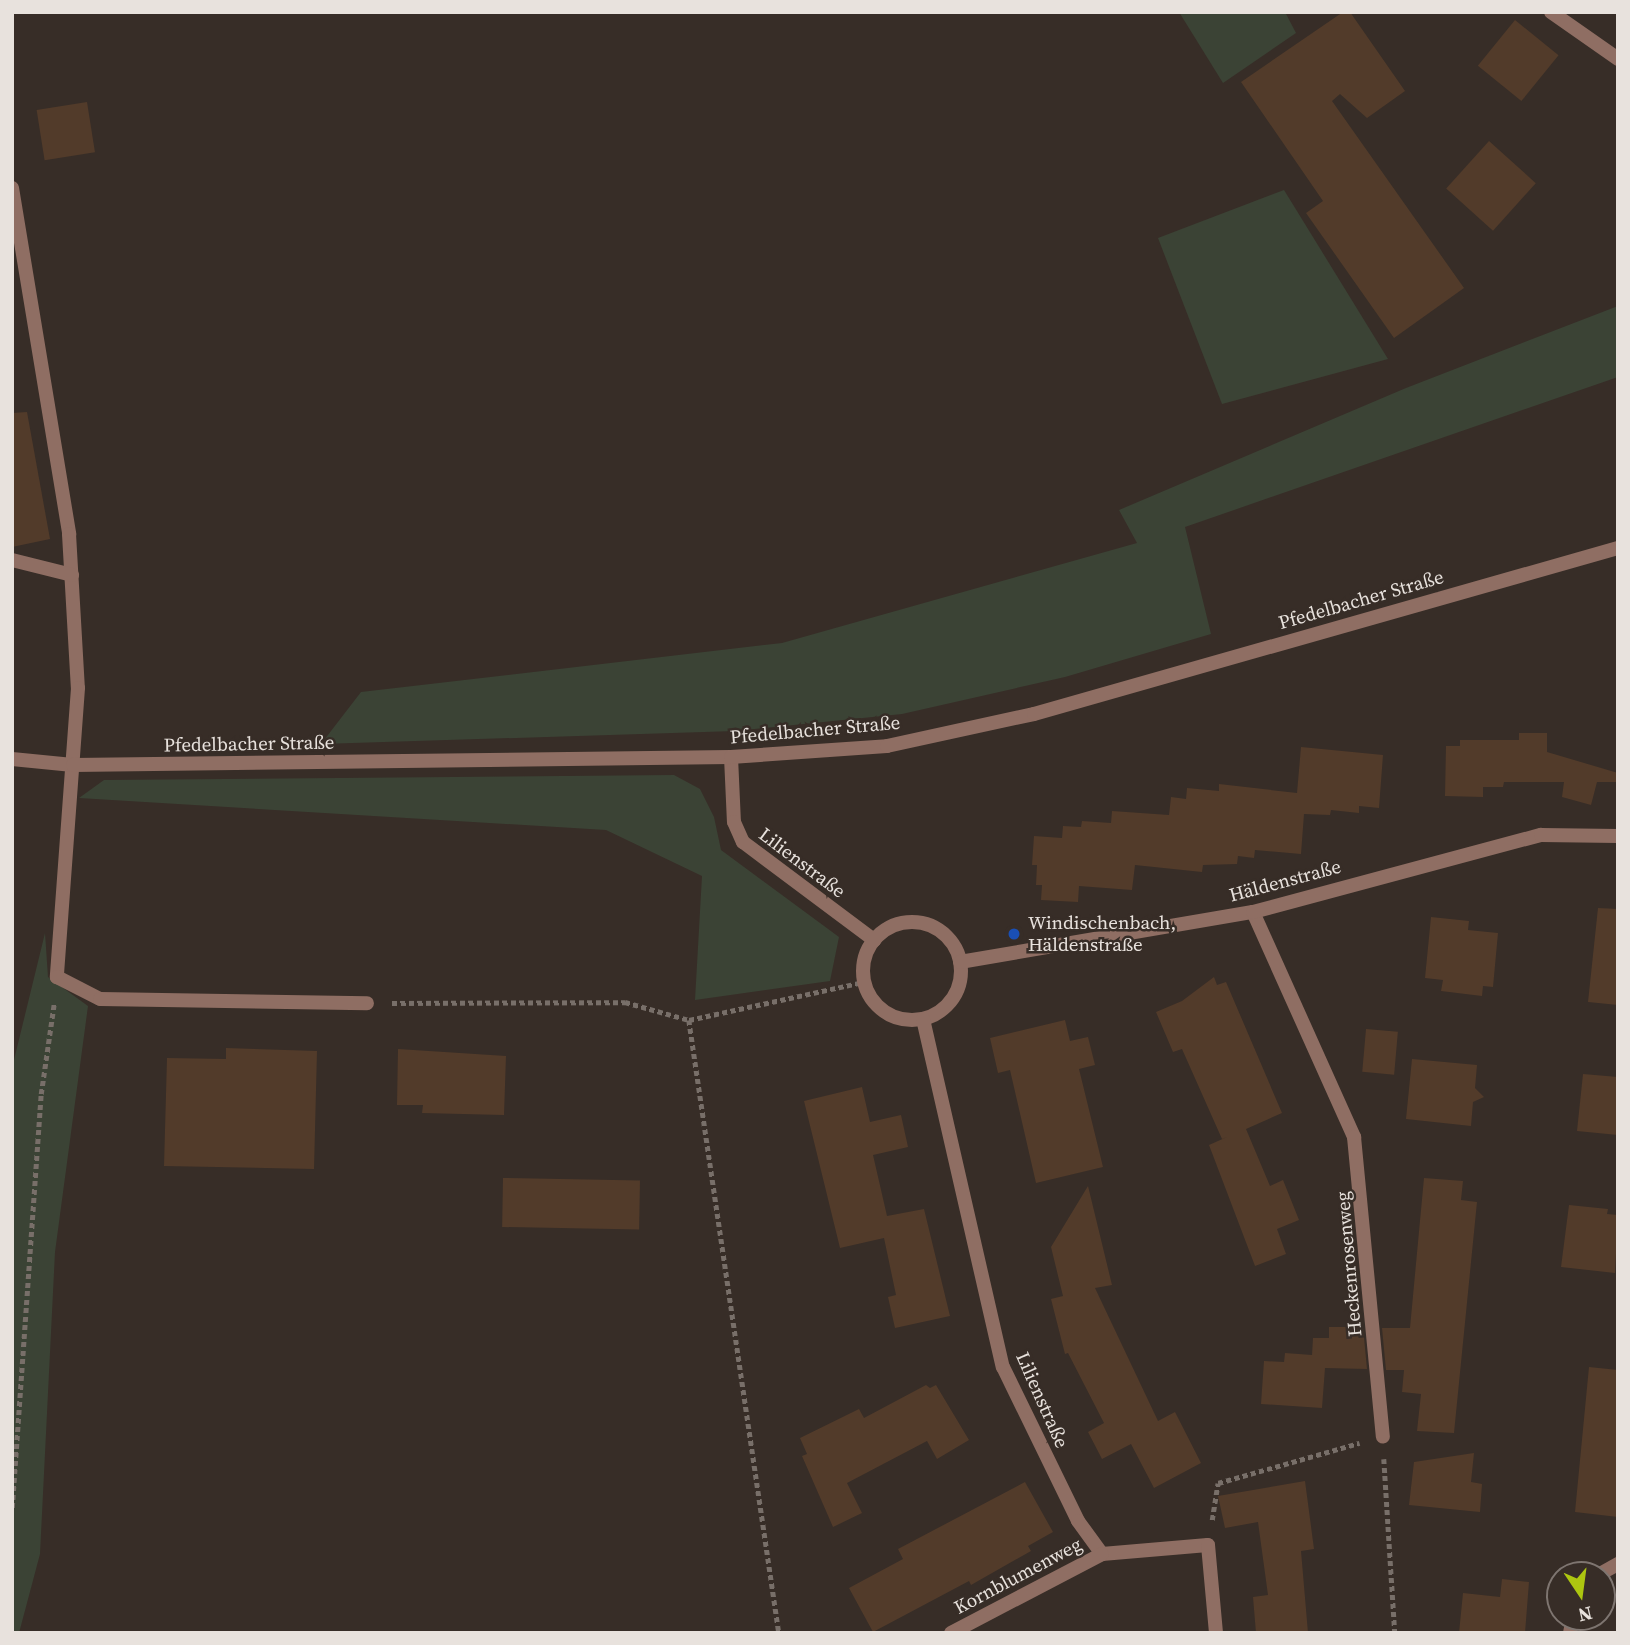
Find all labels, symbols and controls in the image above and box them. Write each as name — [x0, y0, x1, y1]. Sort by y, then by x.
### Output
street label: Pfedelbacher Straße — [1276, 566, 1446, 634]
street label: Pfedelbacher Straße — [729, 711, 901, 749]
street label: Pfedelbacher Straße — [163, 731, 335, 757]
street label: Lilienstraße — [754, 823, 850, 903]
street label: Häldenstraße — [1227, 855, 1343, 907]
place label: Windischenbach, Häldenstraße — [1028, 912, 1176, 956]
marker: Windischenbach, Häldenstraße — [1006, 926, 1022, 942]
street label: Heckenrosenweg — [1331, 1191, 1367, 1337]
street label: Lilienstraße — [1011, 1349, 1073, 1451]
street label: Kornblumenweg — [950, 1533, 1086, 1619]
north arrow — [1546, 1561, 1616, 1631]
text: N — [1576, 1600, 1595, 1629]

